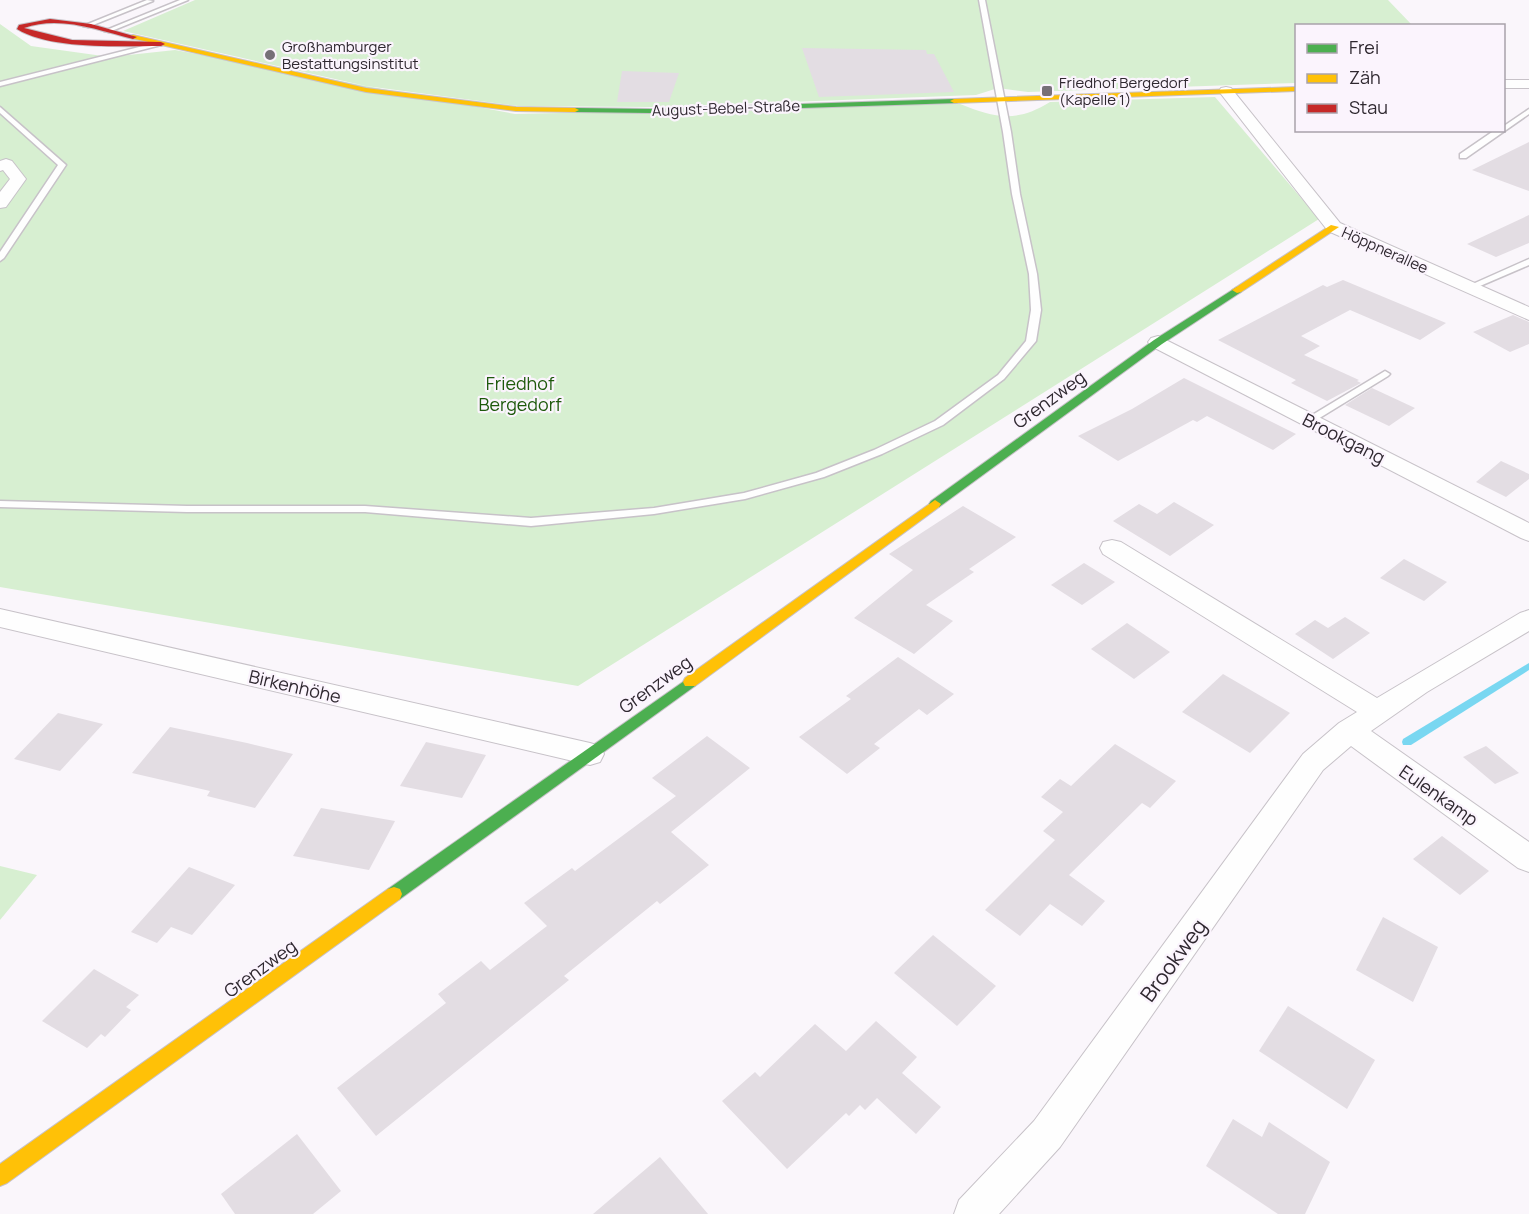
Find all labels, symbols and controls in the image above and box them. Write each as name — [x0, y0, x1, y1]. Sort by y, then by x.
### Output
legend — [1295, 24, 1505, 132]
text: Frei — [1349, 35, 1379, 59]
place label: Großhamburger Bestattungsinstitut — [282, 36, 419, 74]
marker: Großhamburger Bestattungsinstitut — [263, 48, 277, 62]
text: Zäh — [1349, 65, 1381, 89]
place label: Friedhof Bergedorf (Kapelle 1) — [1059, 72, 1189, 110]
marker: Friedhof Bergedorf (Kapelle 1) — [1040, 84, 1054, 98]
street label: August-Bebel-Straße — [652, 95, 801, 121]
text: Stau — [1349, 95, 1388, 119]
street label: Höppnerallee — [1338, 222, 1432, 278]
street label: Grenzweg — [1008, 365, 1090, 433]
park label: Friedhof Bergedorf — [478, 371, 562, 416]
street label: Brookgang — [1299, 407, 1389, 469]
street label: Grenzweg — [614, 650, 696, 718]
street label: Birkenhöhe — [247, 664, 343, 708]
street label: Eulenkamp — [1395, 759, 1483, 831]
street label: Brookweg — [1133, 913, 1213, 1007]
street label: Grenzweg — [219, 934, 301, 1002]

